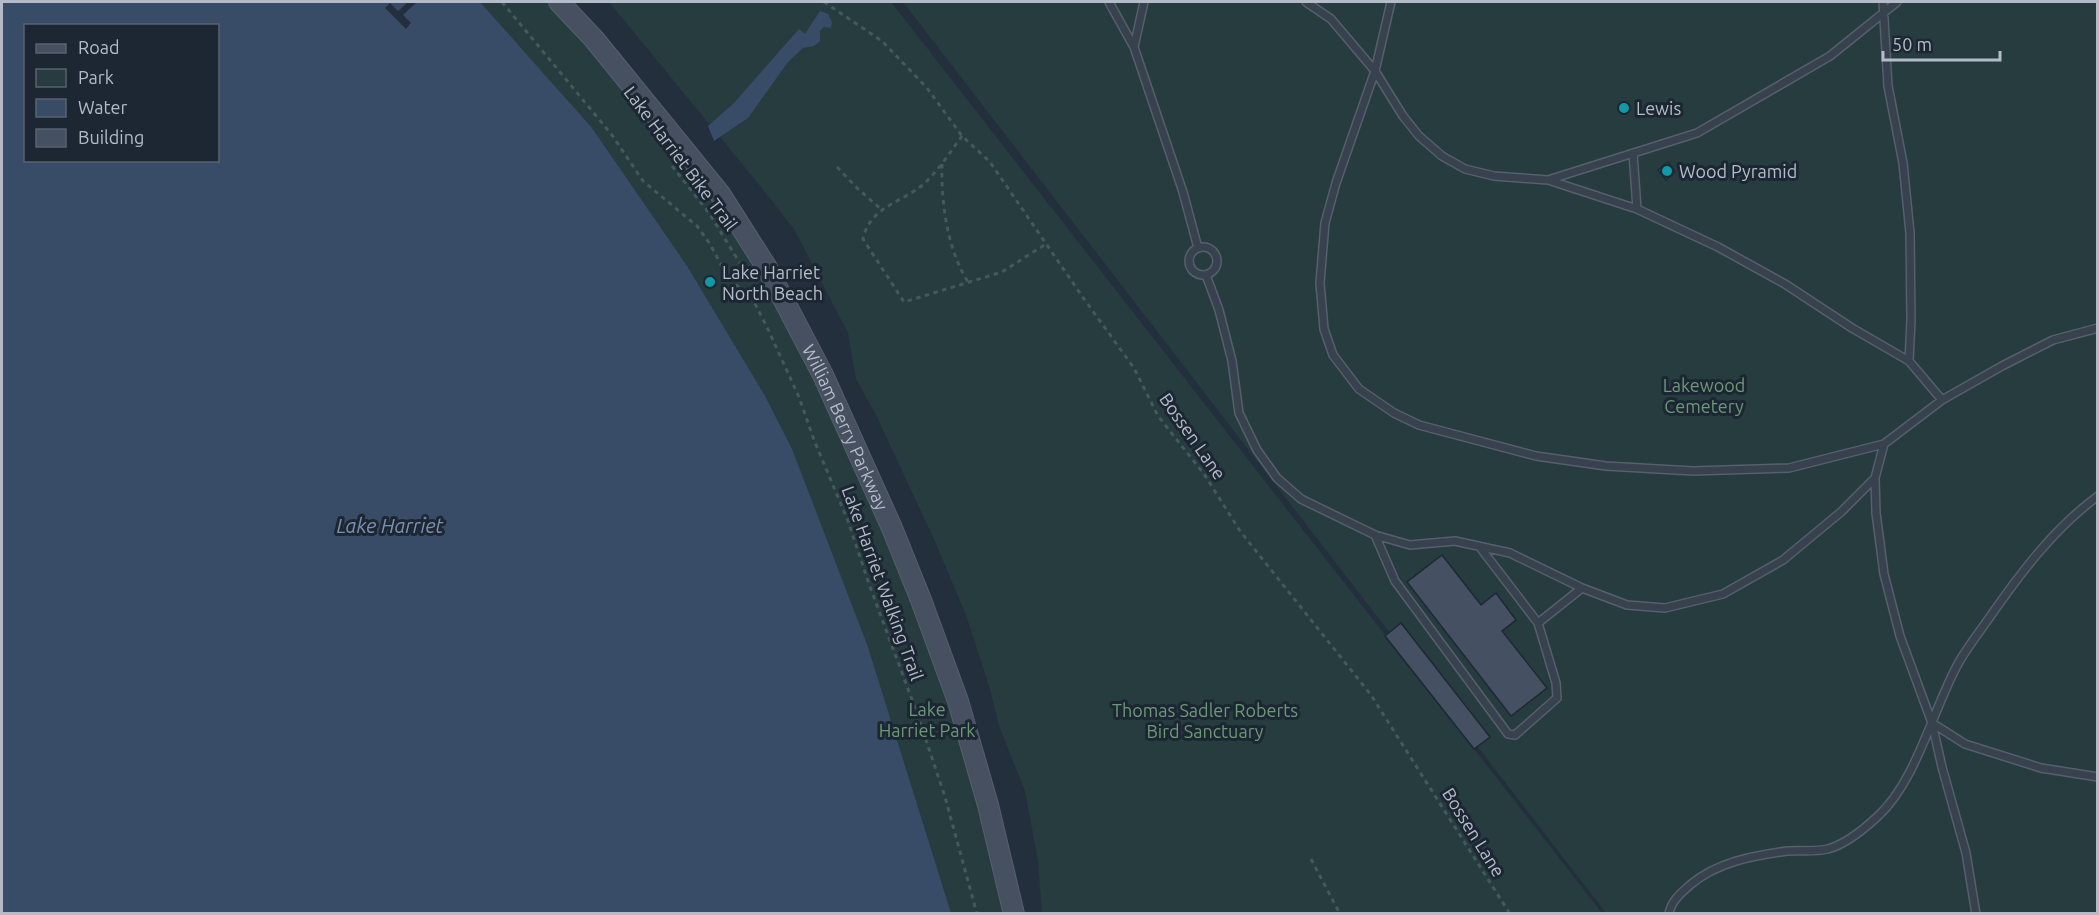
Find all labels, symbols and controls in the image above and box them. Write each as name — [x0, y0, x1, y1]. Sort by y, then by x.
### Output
legend — [24, 24, 219, 162]
scale bar — [1883, 24, 2000, 62]
text: 50 m — [1892, 34, 1932, 54]
text: Road — [78, 37, 120, 57]
text: Park — [78, 67, 114, 87]
street label: Lake Harriet Bike Trail — [620, 82, 742, 234]
text: Water — [78, 97, 128, 117]
place label: Lewis — [1636, 98, 1681, 118]
marker: Lewis — [1617, 101, 1631, 115]
text: Building — [78, 127, 144, 147]
place label: Wood Pyramid — [1679, 161, 1797, 181]
marker: Wood Pyramid — [1660, 164, 1674, 178]
place label: Lake Harriet North Beach — [722, 262, 823, 303]
marker: Lake Harriet North Beach — [703, 275, 717, 289]
street label: William Berry Parkway — [799, 341, 893, 513]
park label: Lakewood Cemetery — [1663, 375, 1745, 416]
street label: Bossen Lane — [1156, 389, 1230, 483]
street label: Lake Harriet Walking Trail — [839, 483, 928, 683]
water label: Lake Harriet — [337, 514, 444, 537]
park label: Lake Harriet Park — [879, 699, 975, 740]
park label: Thomas Sadler Roberts Bird Sanctuary — [1112, 700, 1298, 741]
street label: Bossen Lane — [1439, 784, 1509, 880]

